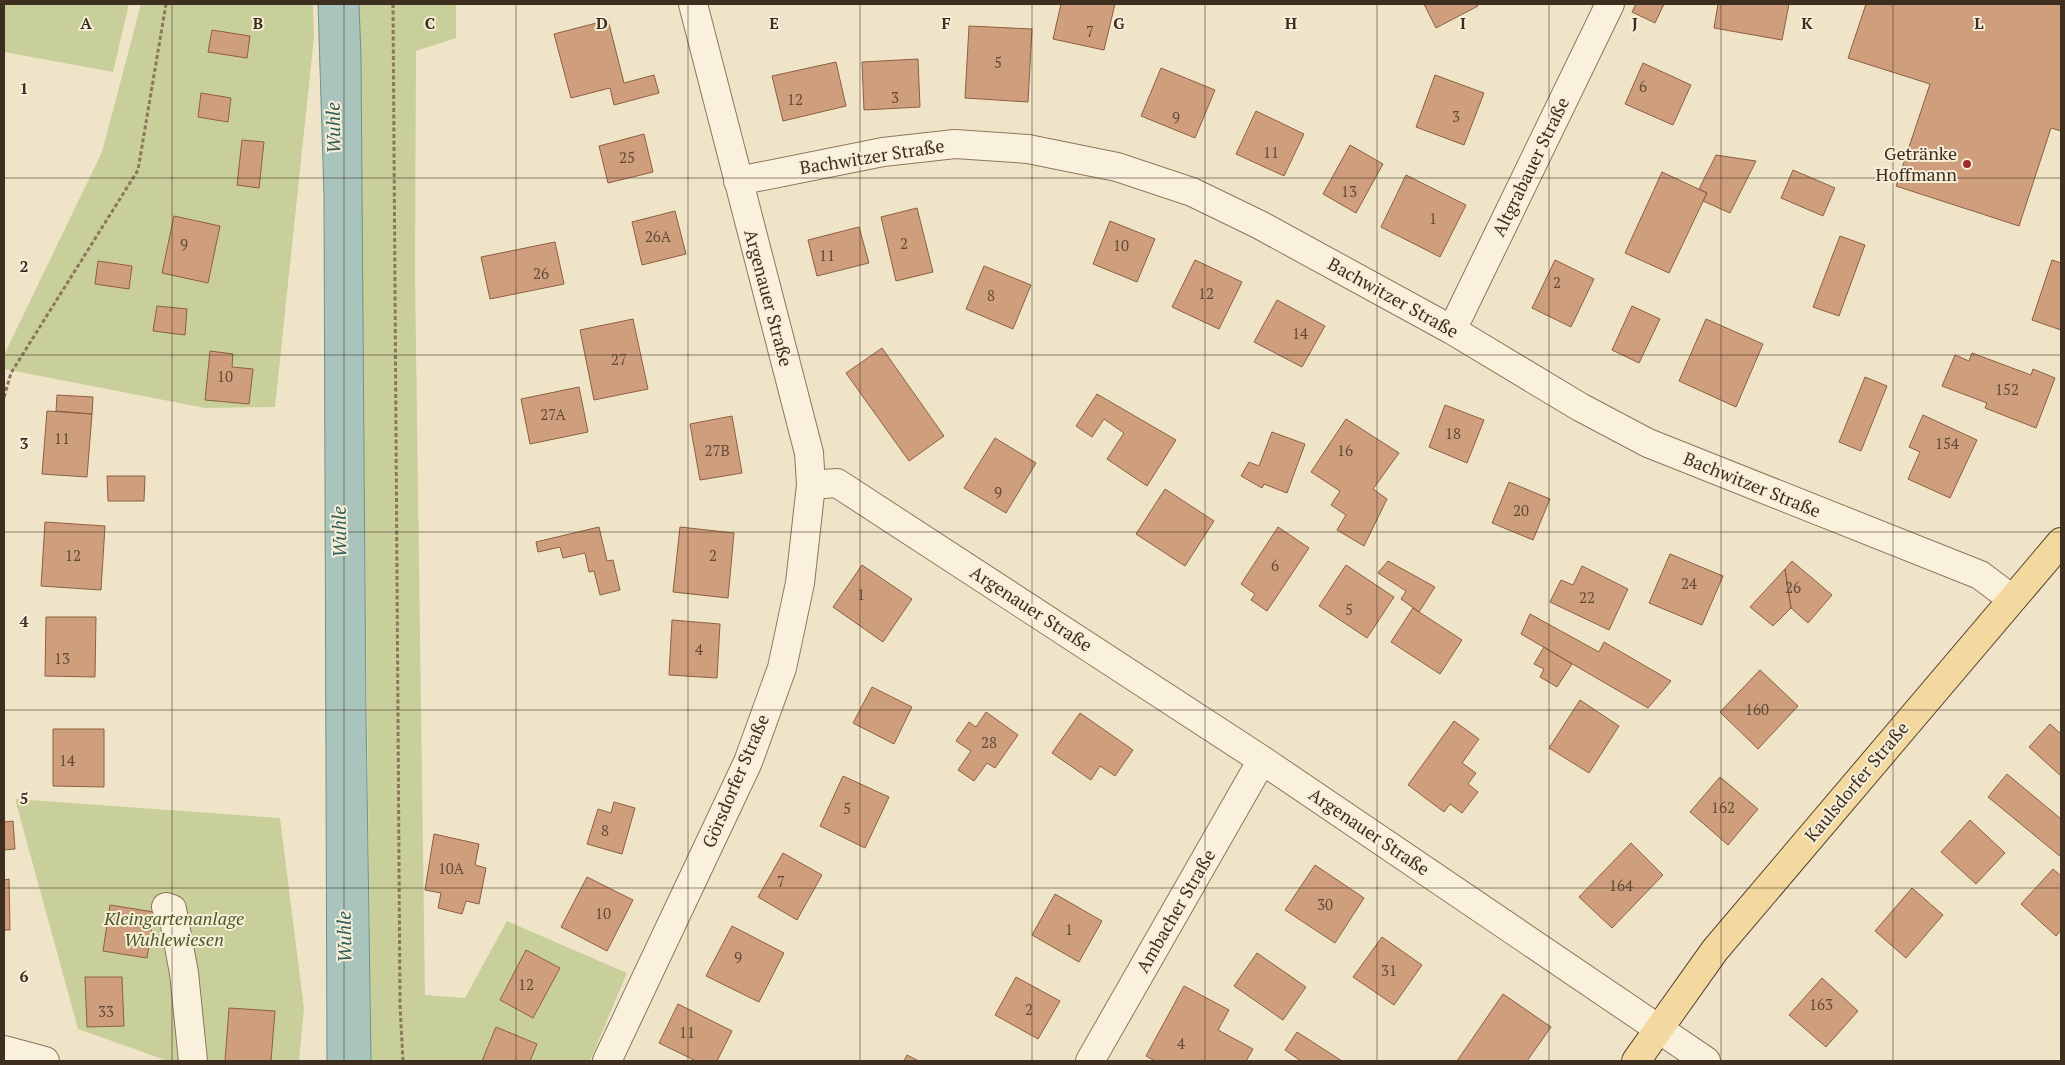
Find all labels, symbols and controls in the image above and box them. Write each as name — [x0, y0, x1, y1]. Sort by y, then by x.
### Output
text: A — [80, 12, 92, 34]
text: B — [253, 12, 263, 34]
text: C — [425, 12, 435, 34]
text: D — [596, 12, 608, 34]
text: E — [769, 12, 779, 34]
text: F — [941, 12, 951, 34]
text: G — [1113, 12, 1125, 34]
text: H — [1285, 12, 1297, 34]
text: I — [1460, 12, 1466, 34]
text: J — [1632, 12, 1638, 34]
text: K — [1801, 12, 1813, 34]
text: L — [1974, 12, 1984, 34]
house number: 7 — [1086, 21, 1094, 41]
house number: 5 — [994, 52, 1002, 72]
house number: 6 — [1639, 76, 1647, 96]
text: 1 — [19, 77, 29, 99]
house number: 3 — [891, 87, 899, 107]
house number: 12 — [787, 89, 803, 109]
street label: Altgrabauer Straße — [1486, 93, 1574, 240]
water label: Wuhle — [320, 102, 345, 154]
house number: 3 — [1452, 106, 1460, 126]
house number: 9 — [1172, 107, 1180, 127]
street label: Bachwitzer Straße — [798, 133, 946, 179]
place label: Getränke Hoffmann — [1876, 141, 1957, 186]
house number: 11 — [1263, 142, 1279, 162]
house number: 25 — [619, 147, 635, 167]
marker: Getränke Hoffmann — [1961, 158, 1973, 170]
house number: 13 — [1341, 181, 1357, 201]
house number: 1 — [1429, 208, 1437, 228]
house number: 26A — [645, 226, 672, 246]
street label: Argenauer Straße — [739, 227, 799, 369]
house number: 2 — [900, 233, 908, 253]
house number: 9 — [180, 234, 188, 254]
house number: 10 — [1113, 235, 1129, 255]
house number: 11 — [819, 245, 835, 265]
street label: Bachwitzer Straße — [1324, 251, 1463, 343]
text: 2 — [19, 255, 29, 277]
house number: 26 — [533, 263, 549, 283]
house number: 2 — [1553, 272, 1561, 292]
house number: 12 — [1198, 283, 1214, 303]
house number: 8 — [987, 285, 995, 305]
house number: 14 — [1292, 323, 1308, 343]
house number: 27 — [611, 349, 627, 369]
house number: 10 — [217, 366, 233, 386]
house number: 152 — [1995, 379, 2019, 399]
house number: 27A — [540, 404, 566, 424]
house number: 18 — [1445, 423, 1461, 443]
house number: 11 — [54, 428, 70, 448]
text: 3 — [19, 432, 29, 454]
house number: 154 — [1935, 433, 1959, 453]
house number: 27B — [704, 440, 730, 460]
house number: 16 — [1337, 440, 1353, 460]
street label: Bachwitzer Straße — [1680, 446, 1825, 523]
house number: 9 — [994, 482, 1002, 502]
house number: 20 — [1513, 500, 1529, 520]
water label: Wuhle — [326, 506, 351, 558]
house number: 12 — [65, 545, 81, 565]
house number: 2 — [709, 545, 717, 565]
house number: 6 — [1271, 555, 1279, 575]
street label: Argenauer Straße — [966, 560, 1097, 657]
house number: 24 — [1681, 573, 1697, 593]
house number: 26 — [1785, 577, 1801, 597]
house number: 1 — [857, 584, 865, 604]
house number: 22 — [1579, 587, 1595, 607]
house number: 5 — [1345, 599, 1353, 619]
text: 4 — [19, 610, 29, 632]
house number: 4 — [695, 639, 703, 659]
house number: 13 — [54, 648, 70, 668]
house number: 160 — [1745, 699, 1769, 719]
street label: Görsdorfer Straße — [696, 710, 774, 851]
street label: Kaulsdorfer Straße — [1799, 716, 1914, 847]
house number: 28 — [981, 732, 997, 752]
house number: 14 — [59, 750, 75, 770]
street label: Argenauer Straße — [1304, 782, 1435, 881]
text: 5 — [19, 787, 29, 809]
house number: 162 — [1711, 797, 1735, 817]
house number: 5 — [843, 798, 851, 818]
house number: 8 — [601, 820, 609, 840]
street label: Ambacher Straße — [1130, 844, 1220, 977]
house number: 10A — [438, 858, 465, 878]
house number: 7 — [777, 871, 785, 891]
house number: 164 — [1609, 875, 1633, 895]
house number: 30 — [1317, 894, 1333, 914]
house number: 10 — [595, 903, 611, 923]
park label: Kleingartenanlage Wuhlewiesen — [103, 906, 244, 951]
water label: Wuhle — [331, 911, 356, 963]
house number: 1 — [1065, 919, 1073, 939]
house number: 9 — [734, 947, 742, 967]
house number: 31 — [1381, 960, 1397, 980]
text: 6 — [19, 965, 29, 987]
house number: 12 — [518, 974, 534, 994]
house number: 163 — [1809, 994, 1833, 1014]
house number: 2 — [1025, 999, 1033, 1019]
house number: 33 — [98, 1001, 114, 1021]
house number: 11 — [679, 1022, 695, 1042]
house number: 4 — [1177, 1033, 1185, 1053]

